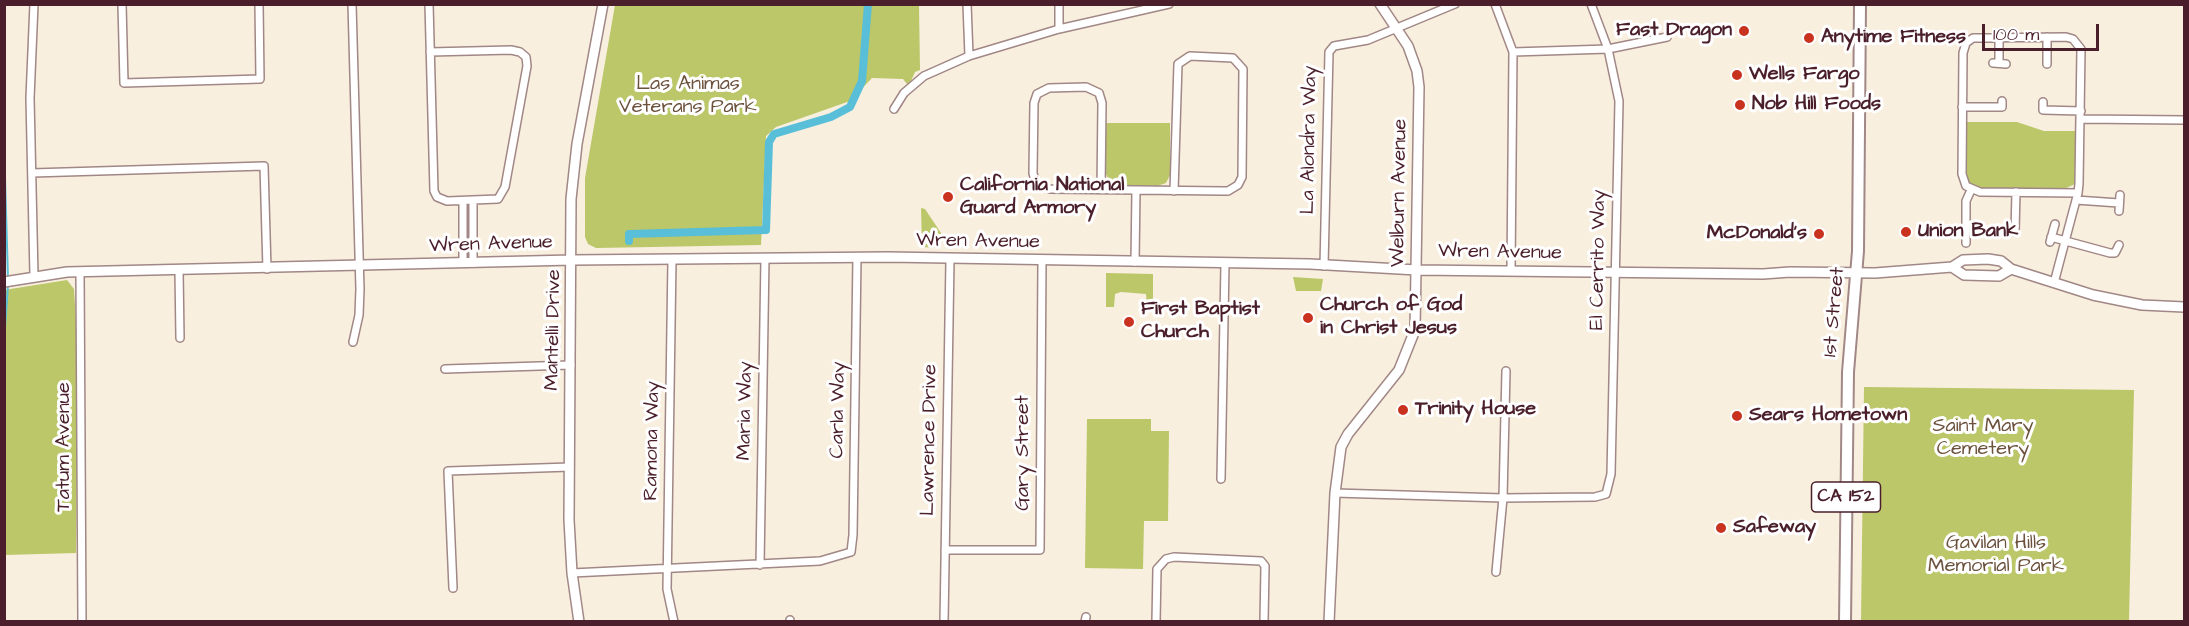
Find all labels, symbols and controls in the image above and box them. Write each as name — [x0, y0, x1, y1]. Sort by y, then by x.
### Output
scale bar — [1985, 12, 2102, 50]
place label: Fast Dragon — [1616, 19, 1732, 43]
text: 100 m — [1993, 22, 2039, 47]
marker: Fast Dragon — [1737, 24, 1751, 38]
place label: Anytime Fitness — [1821, 26, 1966, 50]
marker: Anytime Fitness — [1802, 31, 1816, 45]
place label: Wells Fargo — [1749, 63, 1860, 87]
street label: La Alondra Way — [1297, 65, 1323, 215]
marker: Wells Fargo — [1730, 68, 1744, 82]
park label: Las Animas Veterans Park — [619, 73, 757, 120]
place label: Nob Hill Foods — [1752, 93, 1881, 117]
marker: Nob Hill Foods — [1733, 98, 1747, 112]
street label: Welburn Avenue — [1387, 119, 1413, 267]
place label: California National Guard Armory — [960, 174, 1124, 221]
marker: California National Guard Armory — [941, 190, 955, 204]
street label: El Cerrito Way — [1586, 190, 1612, 330]
place label: Union Bank — [1918, 220, 2018, 244]
place label: McDonald's — [1707, 222, 1807, 246]
marker: Union Bank — [1899, 225, 1913, 239]
marker: McDonald's — [1812, 227, 1826, 241]
street label: Wren Avenue — [916, 229, 1040, 255]
street label: Wren Avenue — [429, 231, 553, 259]
street label: Wren Avenue — [1438, 240, 1562, 266]
street label: 1st Street — [1819, 266, 1851, 358]
street label: Mantelli Drive — [541, 269, 567, 391]
place label: Church of God in Christ Jesus — [1320, 294, 1462, 341]
place label: First Baptist Church — [1141, 298, 1260, 345]
marker: Church of God in Christ Jesus — [1301, 311, 1315, 325]
marker: First Baptist Church — [1122, 315, 1136, 329]
street label: Maria Way — [733, 361, 759, 461]
street label: Carla Way — [826, 361, 852, 459]
street label: Lawrence Drive — [917, 364, 943, 516]
street label: Ramona Way — [640, 381, 666, 501]
street label: Tatum Avenue — [53, 382, 77, 512]
street label: Gary Street — [1012, 395, 1036, 511]
place label: Trinity House — [1415, 398, 1536, 422]
marker: Trinity House — [1396, 403, 1410, 417]
place label: Sears Hometown — [1749, 404, 1907, 428]
marker: Sears Hometown — [1730, 409, 1744, 423]
park label: Saint Mary Cemetery — [1933, 415, 2033, 462]
road number: CA 152 — [1812, 482, 1880, 512]
place label: Safeway — [1733, 516, 1816, 540]
marker: Safeway — [1714, 521, 1728, 535]
park label: Gavilan Hills Memorial Park — [1928, 532, 2064, 579]

